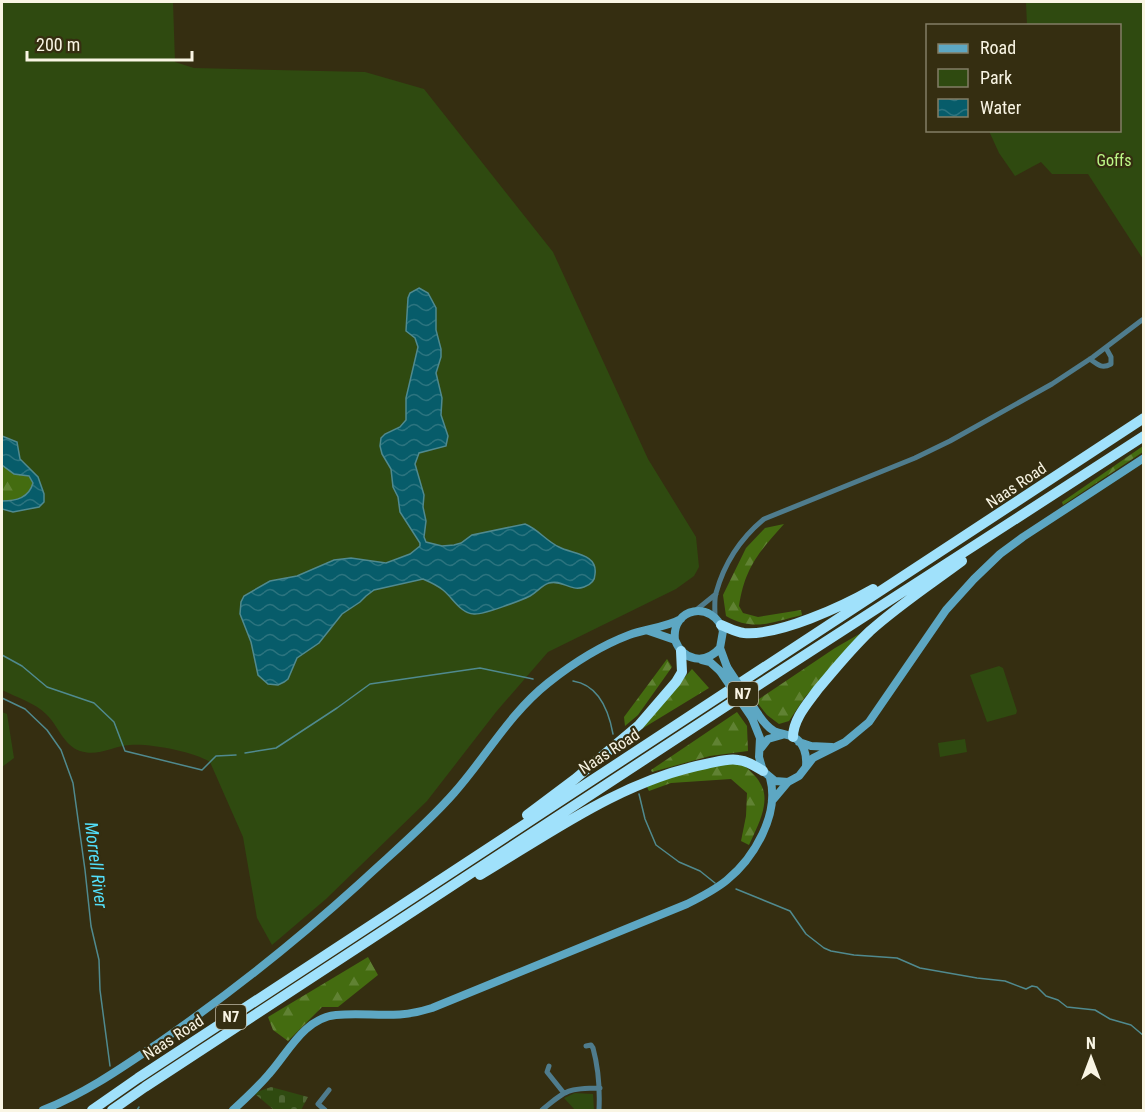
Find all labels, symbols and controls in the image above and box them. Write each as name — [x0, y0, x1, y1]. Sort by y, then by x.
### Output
scale bar — [27, 24, 192, 62]
legend — [926, 24, 1121, 132]
text: 200 m — [36, 34, 80, 55]
text: Road — [980, 37, 1016, 58]
text: Park — [980, 67, 1012, 88]
text: Water — [980, 97, 1022, 118]
park label: Goffs — [1097, 151, 1131, 170]
street label: Naas Road — [983, 458, 1050, 512]
road number: N7 — [728, 682, 758, 706]
street label: Naas Road — [575, 725, 643, 778]
water label: Morrell River — [81, 821, 112, 910]
road number: N7 — [216, 1005, 246, 1029]
street label: Naas Road — [139, 1011, 207, 1064]
north arrow — [1061, 1028, 1121, 1088]
text: N — [1086, 1034, 1096, 1053]

